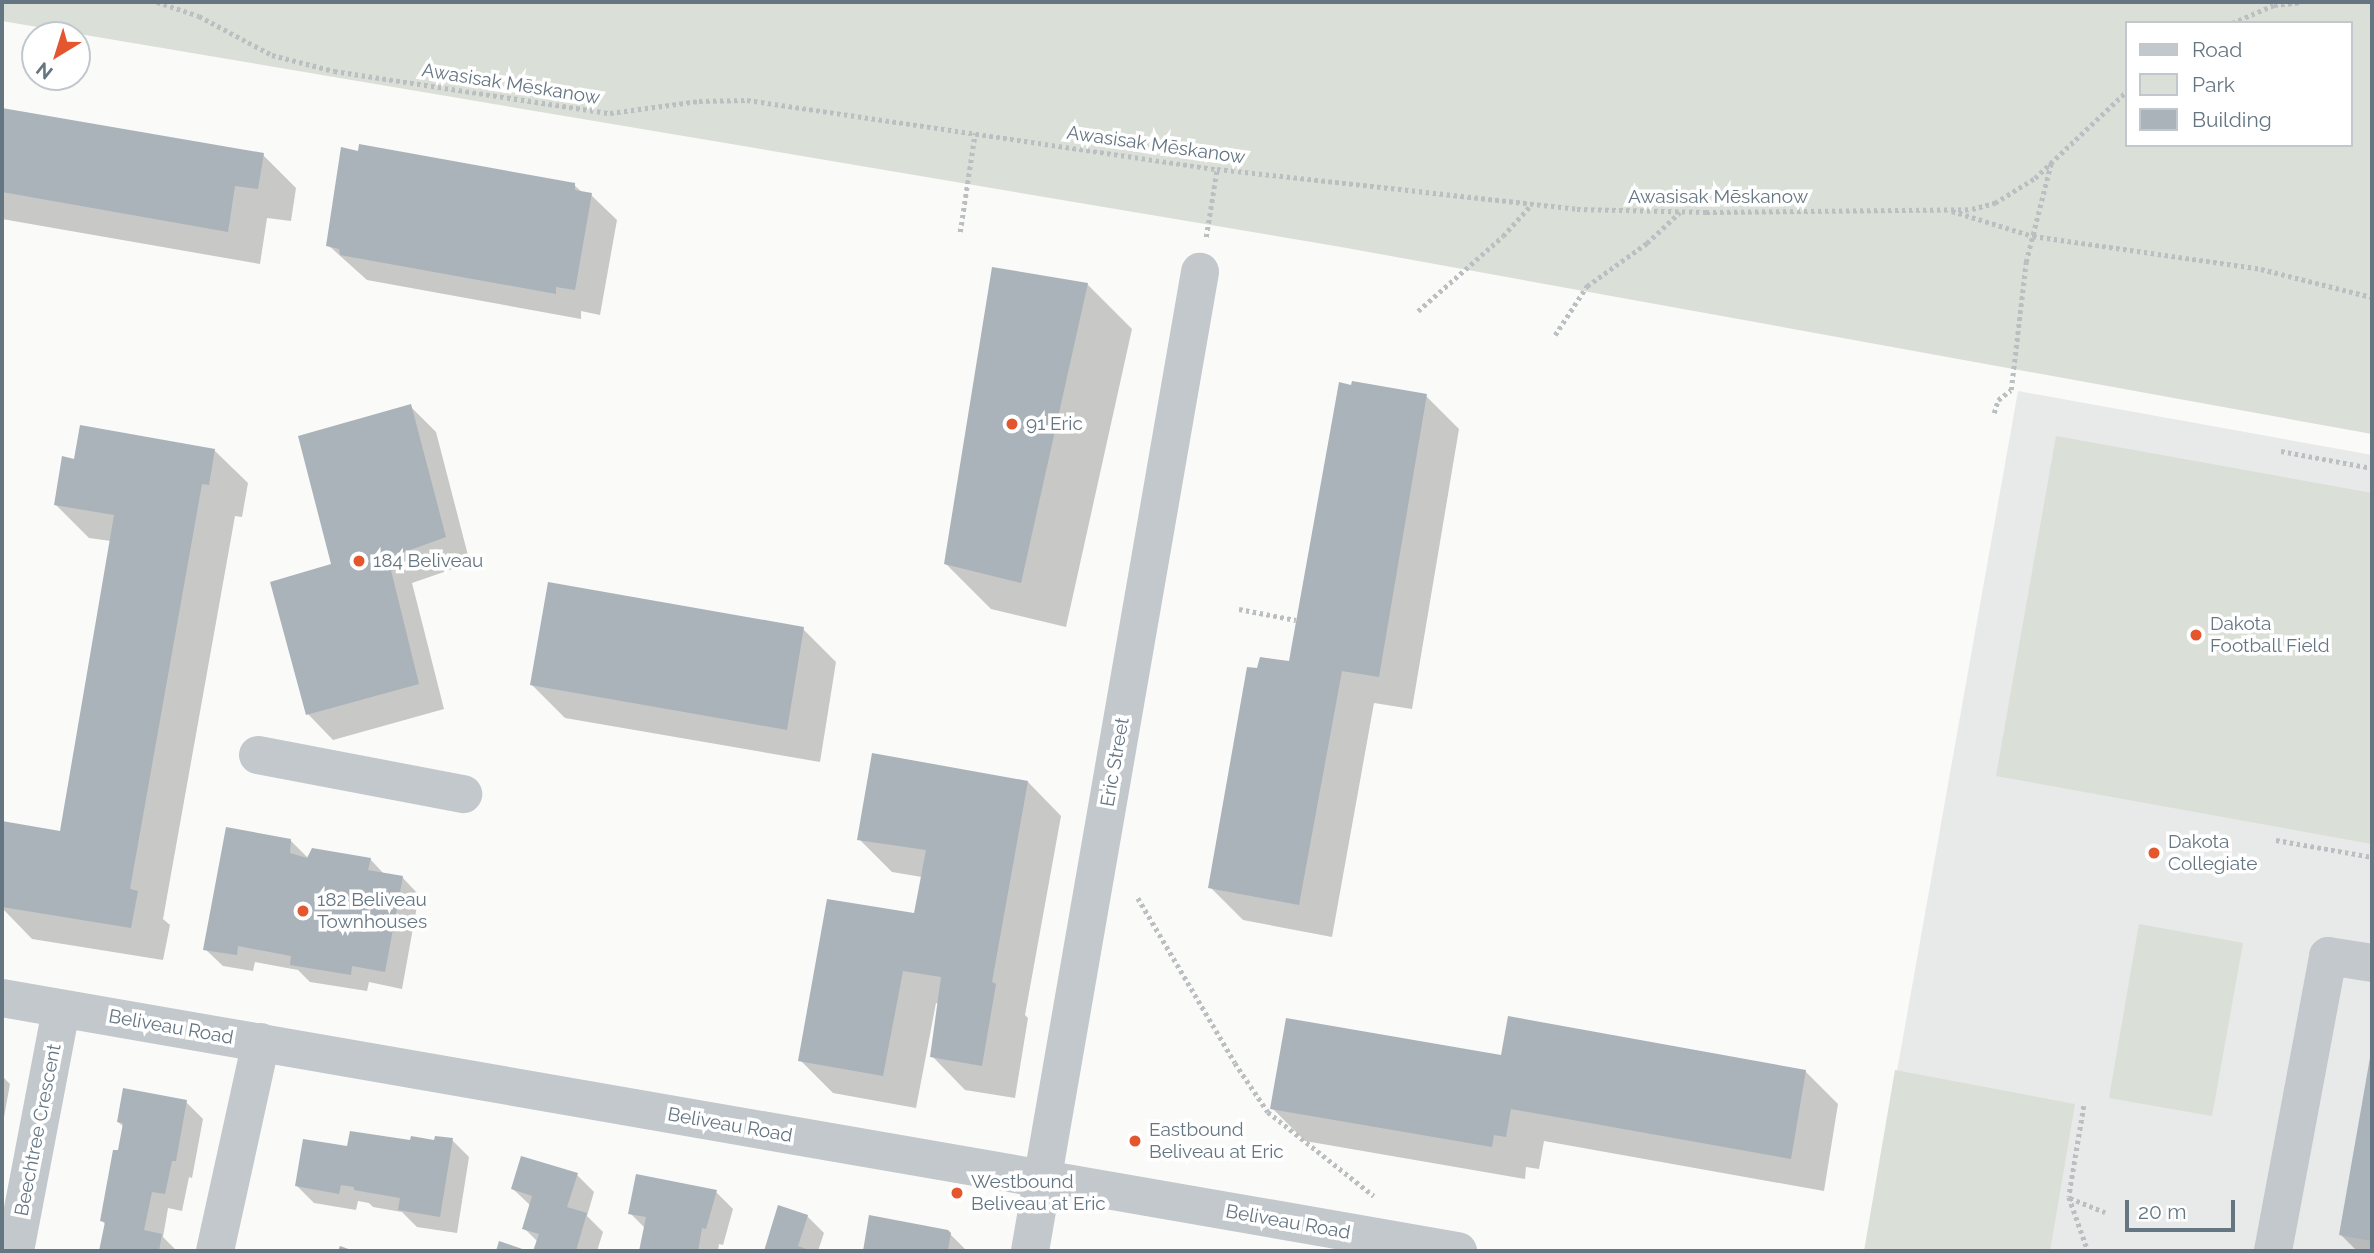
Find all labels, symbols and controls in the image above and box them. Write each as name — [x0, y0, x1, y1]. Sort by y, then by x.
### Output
north arrow — [21, 21, 91, 91]
legend — [2126, 21, 2353, 147]
text: Road — [2192, 37, 2242, 62]
text: N — [32, 58, 57, 84]
street label: Awasisak Mēskanow — [420, 59, 602, 109]
text: Park — [2192, 72, 2235, 97]
text: Building — [2192, 107, 2272, 132]
street label: Awasisak Mēskanow — [1065, 121, 1247, 169]
street label: Awasisak Mēskanow — [1628, 186, 1808, 208]
place label: 91 Eric — [1026, 413, 1083, 435]
marker: 91 Eric — [1004, 416, 1020, 432]
place label: 184 Beliveau — [373, 550, 483, 572]
marker: 184 Beliveau — [351, 553, 367, 569]
place label: Dakota Football Field — [2210, 613, 2330, 657]
marker: Dakota Football Field — [2188, 627, 2204, 643]
street label: Eric Street — [1096, 716, 1134, 808]
place label: Dakota Collegiate — [2168, 831, 2257, 875]
marker: Dakota Collegiate — [2146, 845, 2162, 861]
place label: 182 Beliveau Townhouses — [317, 889, 427, 933]
marker: 182 Beliveau Townhouses — [295, 903, 311, 919]
street label: Beliveau Road — [107, 1005, 235, 1049]
street label: Beechtree Crescent — [10, 1042, 66, 1218]
street label: Beliveau Road — [666, 1103, 794, 1147]
place label: Eastbound Beliveau at Eric — [1149, 1119, 1284, 1163]
marker: Eastbound Beliveau at Eric — [1127, 1133, 1143, 1149]
place label: Westbound Beliveau at Eric — [971, 1171, 1106, 1215]
marker: Westbound Beliveau at Eric — [949, 1185, 965, 1201]
scale bar — [2129, 1186, 2239, 1230]
text: 20 m — [2138, 1199, 2186, 1224]
street label: Beliveau Road — [1224, 1200, 1352, 1244]

